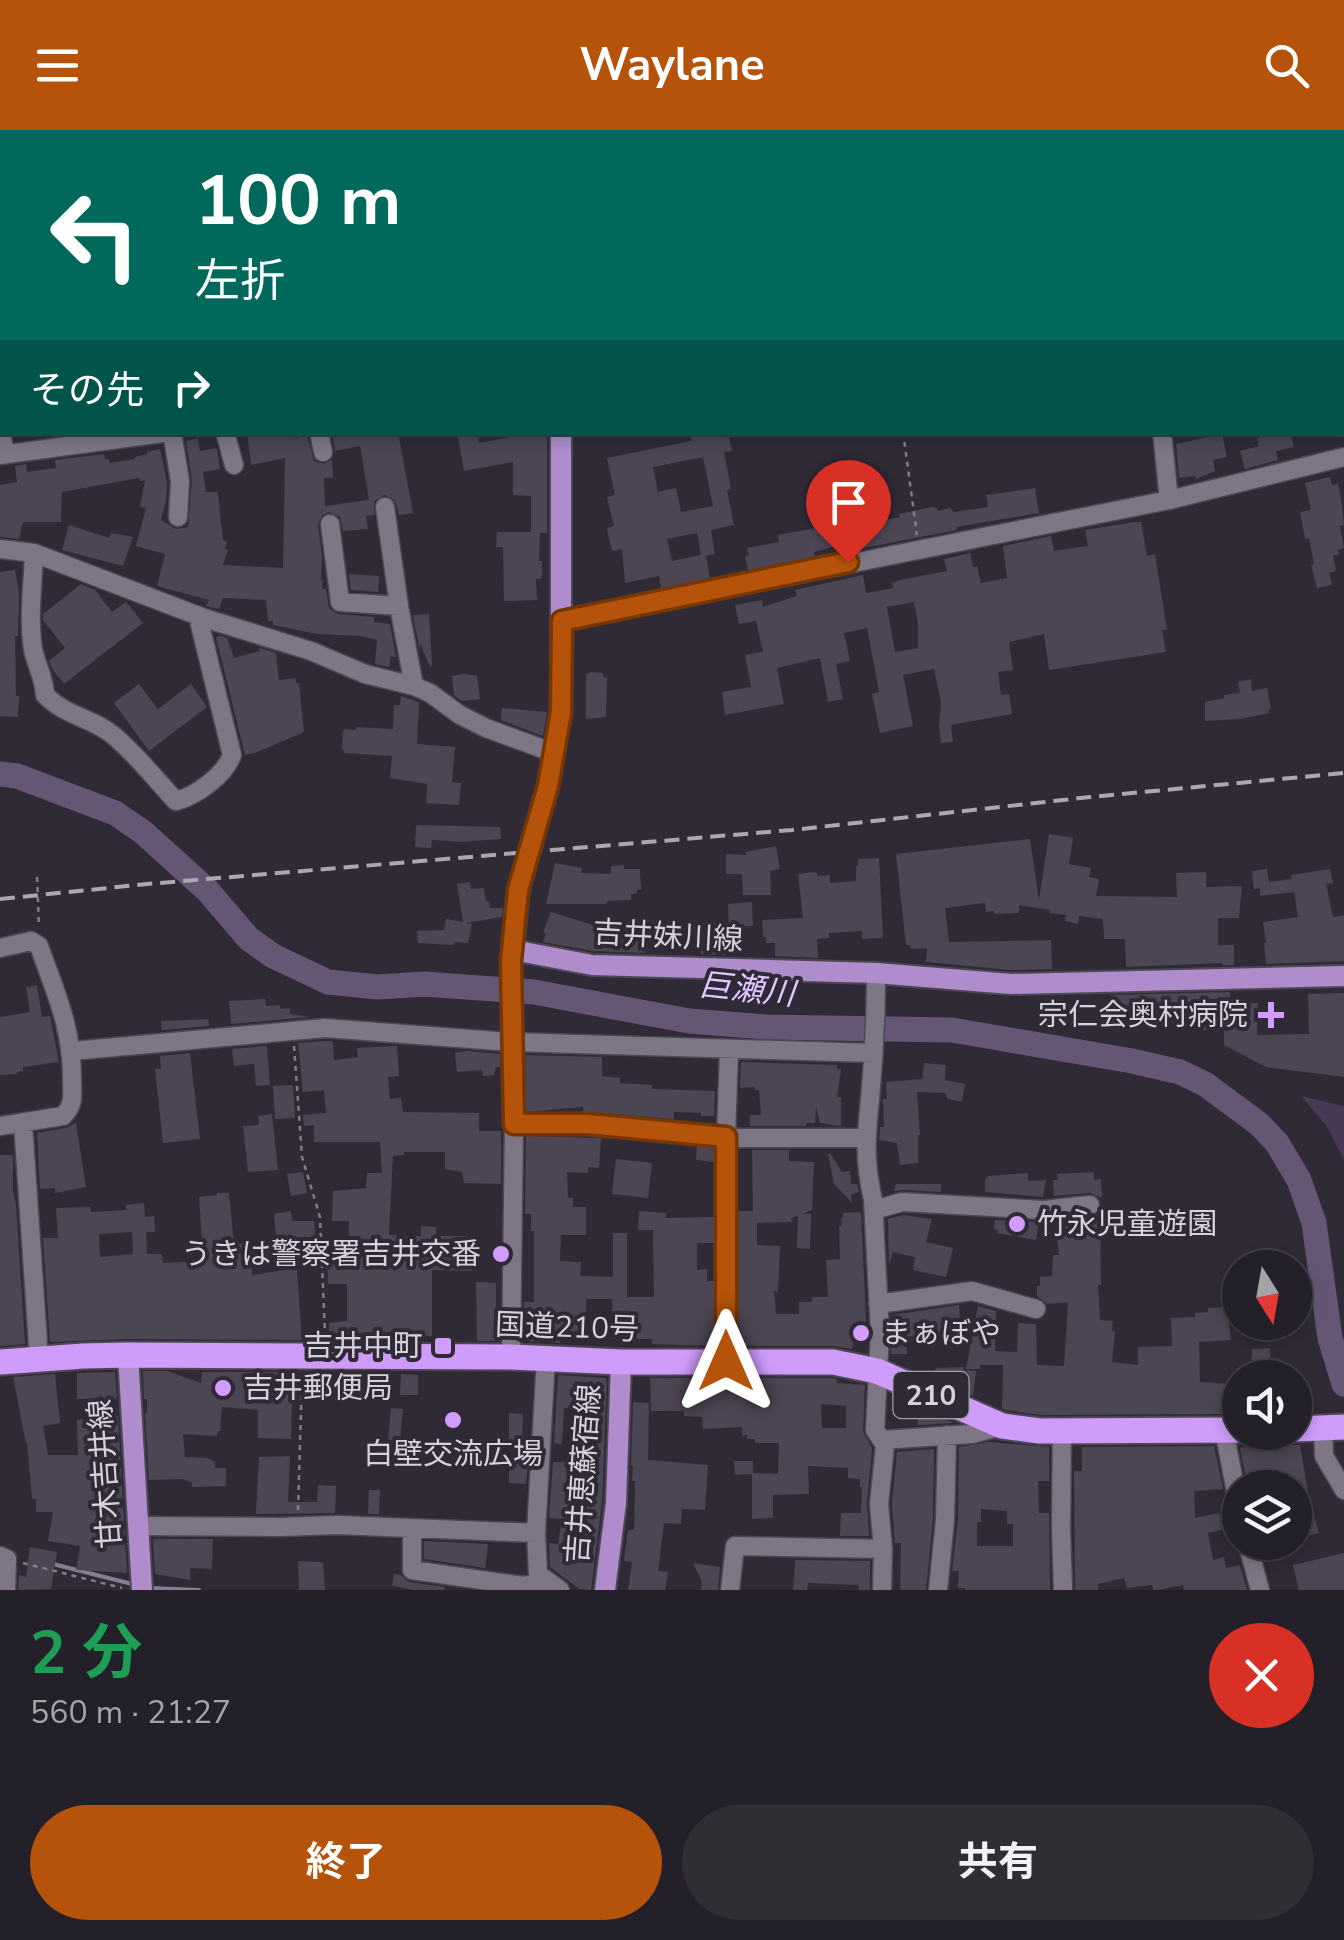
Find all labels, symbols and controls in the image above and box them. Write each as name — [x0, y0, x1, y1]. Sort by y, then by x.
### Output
text: Waylane — [579, 35, 765, 96]
icon: menu — [30, 38, 85, 93]
icon: search — [1259, 38, 1314, 93]
text: 100 m — [195, 153, 401, 249]
icon: left — [30, 170, 160, 300]
text: 左折 — [195, 251, 285, 312]
icon: right — [164, 360, 219, 415]
text: その先 — [30, 365, 144, 416]
pin — [806, 460, 891, 563]
icon: arrive — [821, 475, 876, 530]
street label: 吉井妹川線 — [592, 912, 744, 961]
water label: 巨瀬川 — [697, 963, 800, 1016]
place label: 宗仁会奥村病院 — [1038, 995, 1248, 1036]
marker: 宗仁会奥村病院 — [1258, 1002, 1284, 1028]
place label: 竹永児童遊園 — [1037, 1204, 1217, 1245]
marker: 竹永児童遊園 — [1006, 1213, 1028, 1235]
place label: うきは警察署吉井交番 — [181, 1234, 481, 1275]
marker: うきは警察署吉井交番 — [490, 1243, 512, 1265]
north arrow — [1222, 1250, 1312, 1340]
map controls — [1222, 1250, 1312, 1560]
street label: 国道210号 — [494, 1304, 640, 1350]
position arrow — [674, 1309, 778, 1413]
place label: まぁぼや — [881, 1313, 1001, 1354]
marker: まぁぼや — [850, 1322, 872, 1344]
place label: 吉井中町 — [303, 1326, 423, 1367]
marker: 吉井中町 — [432, 1335, 454, 1357]
button: sound — [1222, 1360, 1312, 1450]
place label: 吉井郵便局 — [243, 1368, 393, 1409]
road number: 210 — [894, 1372, 968, 1418]
marker: 吉井郵便局 — [212, 1377, 234, 1399]
street label: 吉井恵蘇宿線 — [557, 1383, 610, 1565]
street label: 甘木吉井線 — [80, 1398, 131, 1550]
marker: 白壁交流広場 — [442, 1409, 464, 1431]
place label: 白壁交流広場 — [363, 1434, 543, 1475]
button: layers — [1222, 1470, 1312, 1560]
text: 2 分 — [30, 1612, 142, 1694]
button: close — [1209, 1623, 1314, 1728]
text: 560 m · 21:27 — [30, 1691, 231, 1734]
button: 終了 — [30, 1805, 662, 1920]
button: 共有 — [682, 1805, 1314, 1920]

